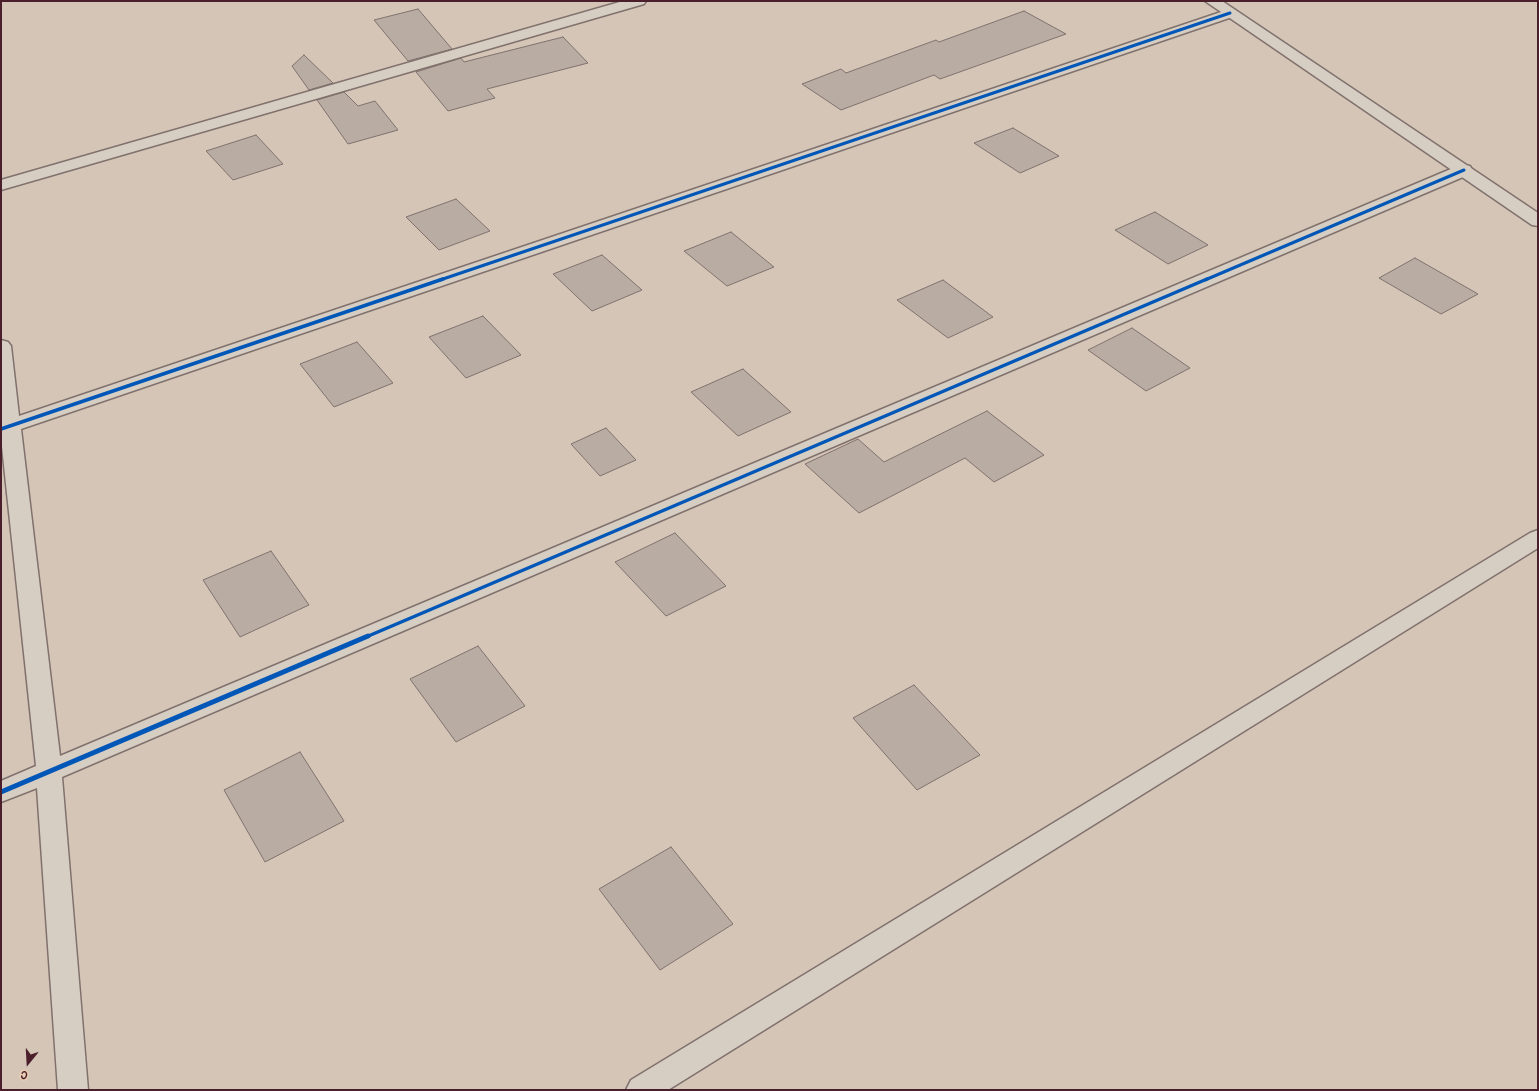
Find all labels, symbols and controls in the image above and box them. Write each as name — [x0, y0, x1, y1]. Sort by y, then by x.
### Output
north arrow — [8, 1043, 48, 1083]
text: С — [19, 1068, 29, 1082]

